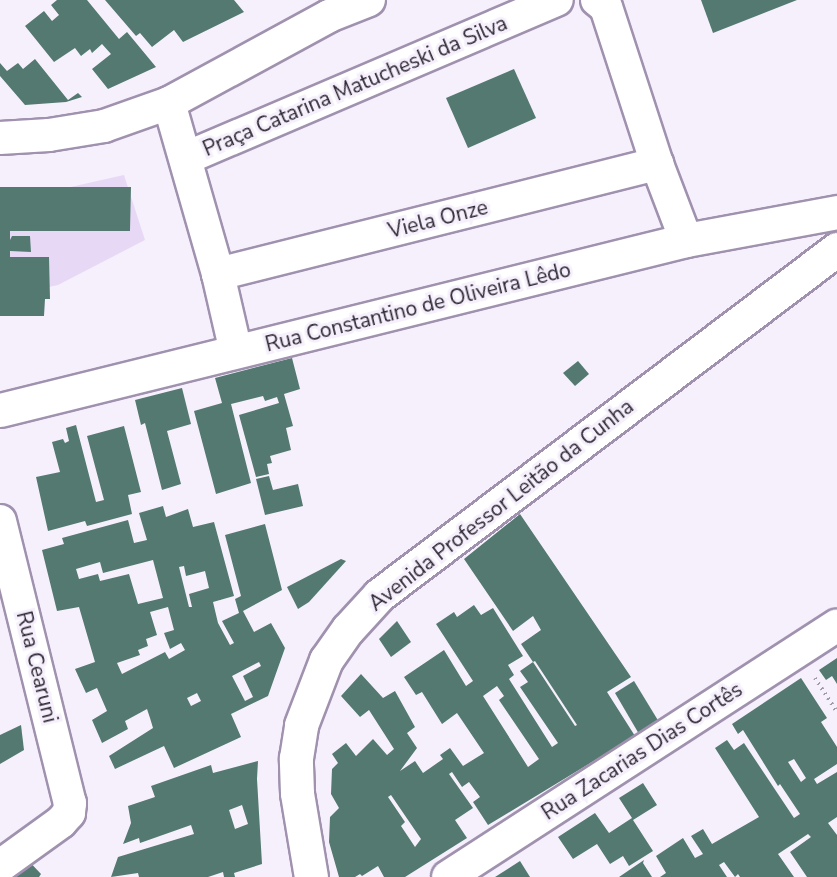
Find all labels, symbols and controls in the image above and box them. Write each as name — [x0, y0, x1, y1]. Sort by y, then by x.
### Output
street label: Praça Catarina Matucheski da Silva — [199, 10, 511, 162]
street label: Viela Onze — [385, 194, 491, 244]
street label: Rua Constantino de Oliveira Lêdo — [263, 257, 573, 357]
street label: Avenida Professor Leitão da Cunha — [364, 394, 638, 616]
street label: Rua Cearuni — [11, 609, 63, 725]
street label: Rua Zacarias Dias Cortês — [537, 677, 747, 825]

